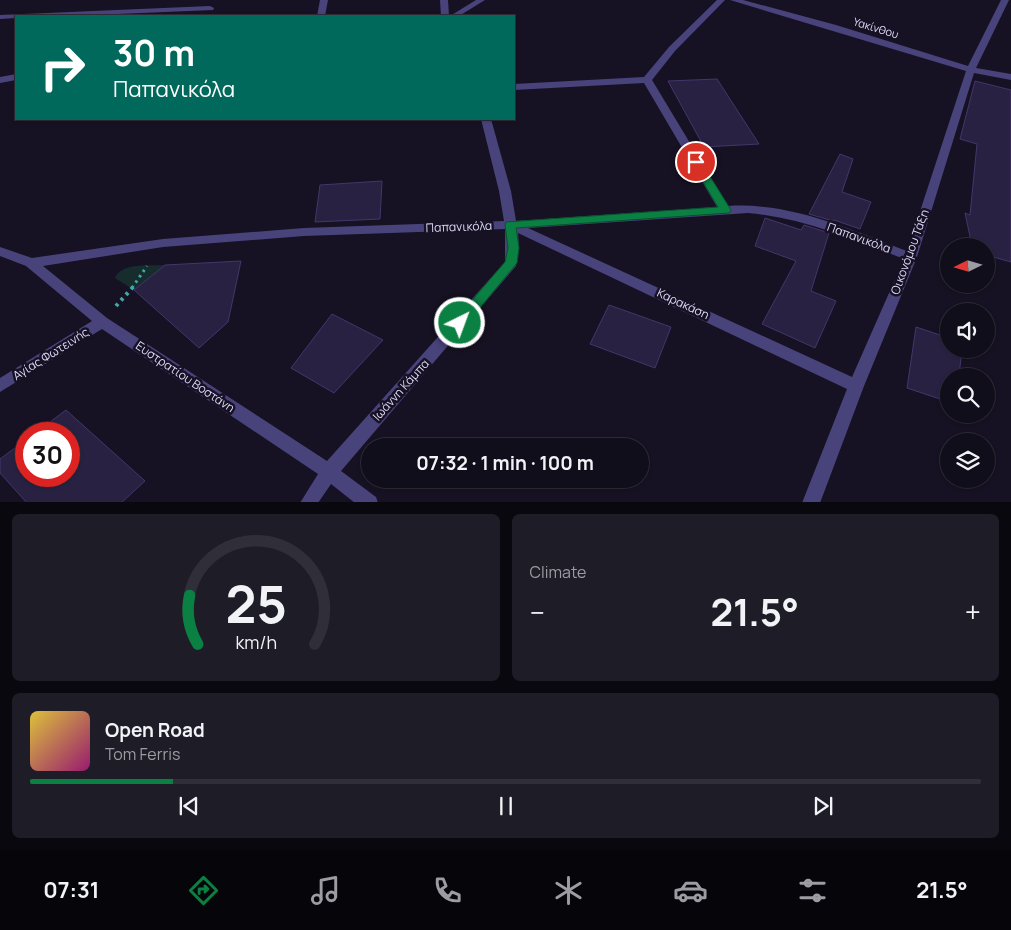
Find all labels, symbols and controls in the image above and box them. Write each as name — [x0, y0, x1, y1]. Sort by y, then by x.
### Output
street label: Υακίνθου — [852, 14, 901, 41]
text: 30 m — [113, 29, 195, 77]
icon: right — [30, 35, 95, 100]
text: Παπανικόλα — [113, 74, 235, 104]
pin — [675, 141, 717, 183]
icon: arrive — [682, 148, 710, 176]
street label: Οικονόμου Τάξη — [886, 207, 933, 297]
street label: Παπανικόλα — [425, 217, 493, 236]
street label: Παπανικόλα — [825, 218, 893, 257]
north arrow — [940, 238, 995, 292]
map controls — [940, 238, 995, 488]
street label: Καρακάση — [654, 284, 712, 323]
position arrow — [433, 296, 485, 348]
button: sound — [940, 303, 995, 358]
street label: Αγίας Φωτεινής — [9, 323, 92, 384]
street label: Ευστρατίου Βοστάνη — [132, 337, 238, 416]
street label: Ιωάννη Κάμπα — [368, 355, 433, 424]
button: search — [940, 368, 995, 423]
speed limit sign: 30 — [15, 422, 80, 487]
button: layers — [940, 433, 995, 488]
text: 07:32 · 1 min · 100 m — [416, 450, 594, 476]
text: Climate — [530, 561, 586, 583]
text: 25 — [225, 568, 286, 639]
text: 21.5° — [710, 585, 799, 637]
text: − — [530, 593, 545, 631]
text: + — [965, 593, 981, 631]
text: km/h — [235, 630, 277, 654]
text: Open Road — [105, 717, 205, 743]
text: Tom Ferris — [105, 743, 180, 765]
icon: previous — [175, 792, 203, 820]
icon: pause — [492, 792, 520, 820]
icon: next — [809, 792, 837, 820]
icon: directions — [186, 873, 221, 908]
icon: music — [308, 873, 343, 908]
icon: phone — [430, 873, 465, 908]
icon: climate — [551, 873, 586, 908]
icon: car — [673, 873, 708, 908]
icon: filters — [795, 873, 830, 908]
text: 07:31 — [43, 875, 100, 905]
text: 21.5° — [916, 875, 968, 905]

